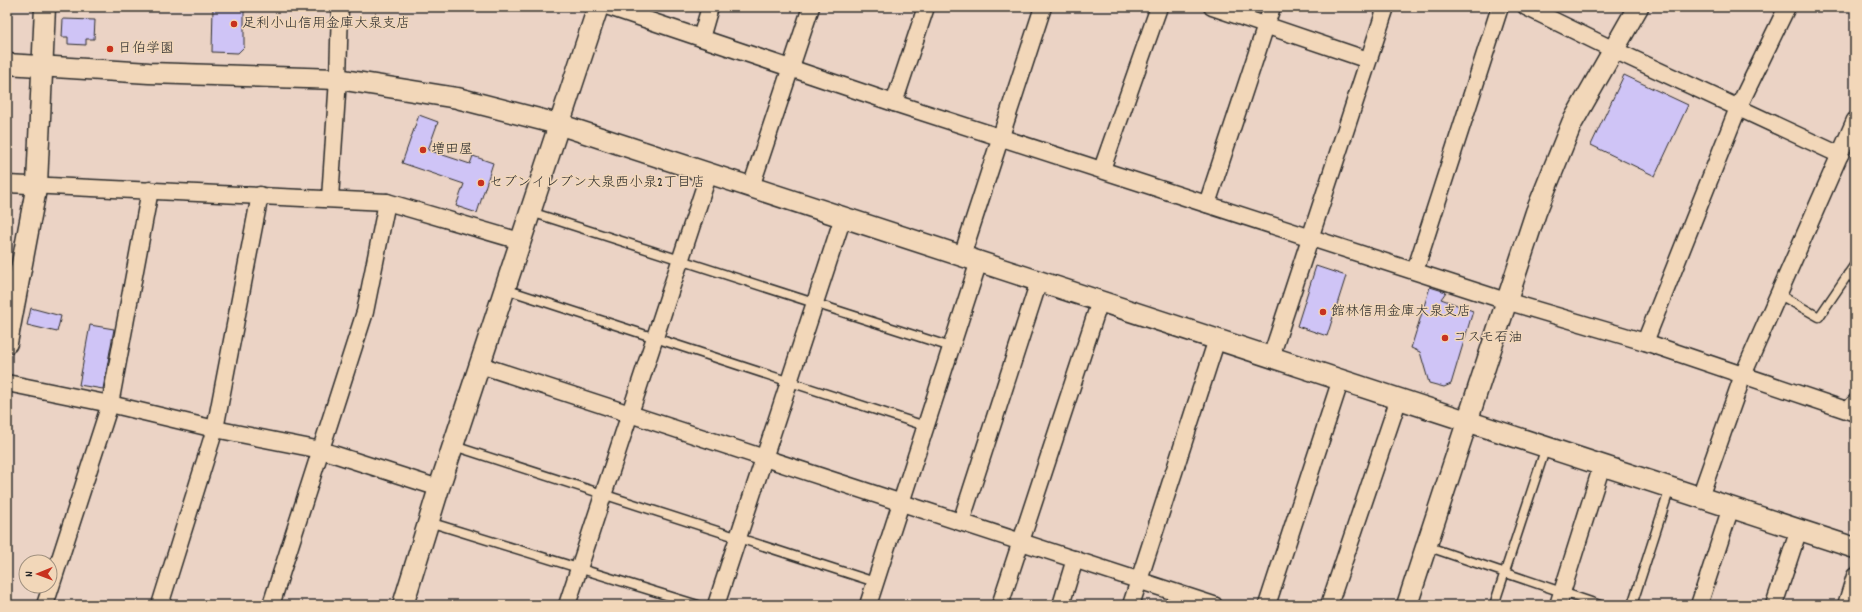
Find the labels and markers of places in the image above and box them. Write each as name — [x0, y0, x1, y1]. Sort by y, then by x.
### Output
place label: 足利小山信用金庫大泉支店 — [242, 14, 410, 34]
marker: 足利小山信用金庫大泉支店 — [229, 19, 239, 29]
place label: 日伯学園 — [118, 39, 174, 59]
marker: 日伯学園 — [105, 44, 115, 54]
place label: 増田屋 — [431, 140, 473, 160]
marker: 増田屋 — [418, 145, 428, 155]
place label: セブンイレブン大泉西小泉2丁目店 — [489, 173, 705, 193]
marker: セブンイレブン大泉西小泉2丁目店 — [476, 178, 486, 188]
place label: 館林信用金庫大泉支店 — [1331, 302, 1471, 322]
marker: 館林信用金庫大泉支店 — [1318, 307, 1328, 317]
place label: コスモ石油 — [1453, 328, 1522, 348]
marker: コスモ石油 — [1440, 333, 1450, 343]

